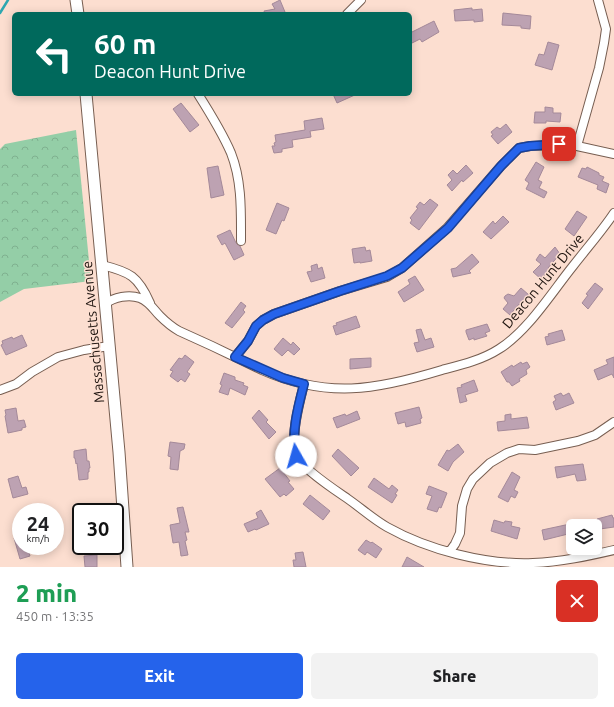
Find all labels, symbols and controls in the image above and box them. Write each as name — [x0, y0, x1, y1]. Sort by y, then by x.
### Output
icon: left — [28, 28, 80, 80]
text: 60 m — [94, 28, 156, 59]
text: Deacon Hunt Drive — [94, 61, 246, 81]
pin — [542, 127, 576, 161]
icon: arrive — [548, 133, 570, 155]
street label: Deacon Hunt Drive — [499, 231, 587, 331]
street label: Massachusetts Avenue — [79, 260, 107, 404]
position arrow — [275, 435, 317, 477]
speed limit sign: 30 — [72, 503, 124, 555]
text: 24 — [27, 512, 49, 535]
map controls — [566, 519, 602, 555]
button: layers — [566, 519, 602, 555]
text: km/h — [26, 533, 50, 544]
text: 2 min — [16, 580, 77, 607]
button: close — [556, 580, 598, 622]
text: 450 m · 13:35 — [16, 609, 94, 623]
button: Exit — [16, 653, 303, 699]
button: Share — [311, 653, 598, 699]

